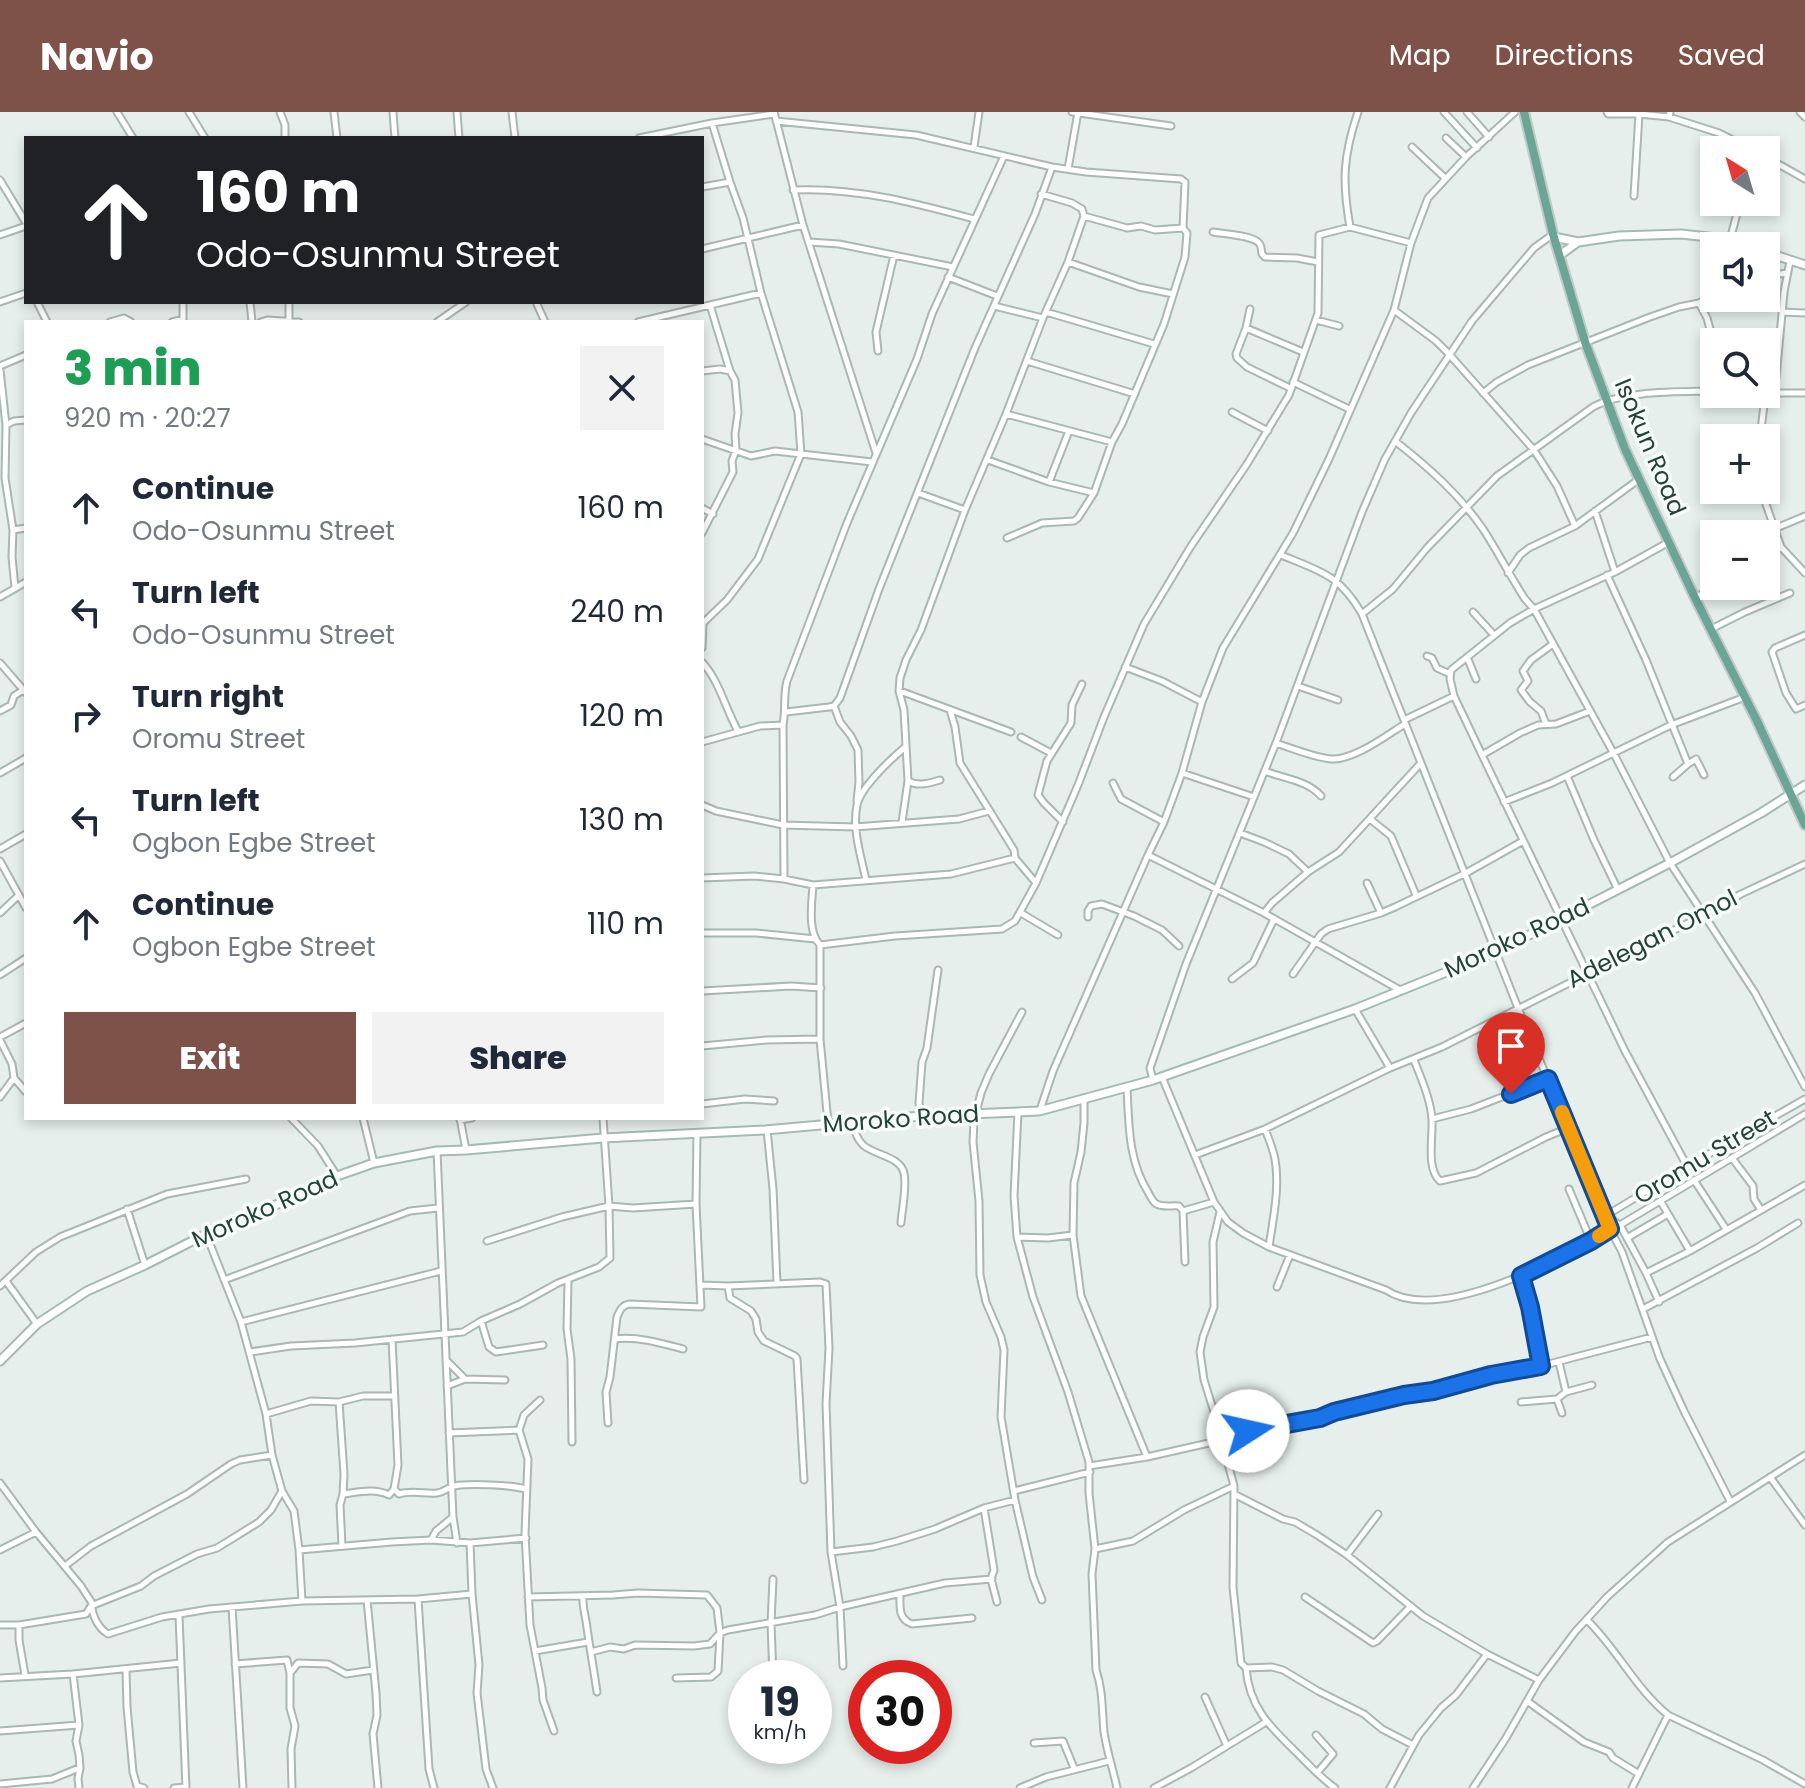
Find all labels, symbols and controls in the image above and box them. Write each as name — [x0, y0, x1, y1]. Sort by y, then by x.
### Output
text: Navio — [40, 30, 154, 83]
text: Map — [1389, 36, 1451, 75]
text: Directions — [1495, 36, 1634, 75]
text: Saved — [1678, 36, 1765, 75]
north arrow — [1700, 136, 1780, 216]
map controls — [1700, 136, 1780, 600]
text: 160 m — [196, 153, 360, 232]
icon: ahead — [64, 168, 168, 272]
text: Odo-Osunmu Street — [196, 229, 560, 280]
button: sound — [1700, 232, 1780, 312]
button: search — [1700, 328, 1780, 408]
text: 3 min — [64, 335, 201, 402]
button: close — [580, 346, 664, 430]
street label: Isokun Road — [1607, 373, 1694, 520]
text: 920 m · 20:27 — [64, 400, 231, 436]
button: + — [1700, 424, 1780, 504]
text: Continue — [132, 467, 274, 510]
icon: ahead — [64, 486, 108, 530]
text: 160 m — [578, 486, 664, 529]
text: Odo-Osunmu Street — [132, 513, 395, 549]
button: − — [1700, 520, 1780, 600]
text: Turn left — [132, 571, 260, 614]
icon: left — [64, 590, 108, 634]
text: 240 m — [570, 590, 664, 633]
text: Odo-Osunmu Street — [132, 617, 395, 653]
text: Turn right — [132, 675, 284, 718]
icon: right — [64, 694, 108, 738]
text: 120 m — [579, 694, 664, 737]
text: Oromu Street — [132, 721, 305, 757]
text: Turn left — [132, 779, 260, 822]
icon: left — [64, 798, 108, 842]
text: 130 m — [579, 798, 664, 841]
text: Ogbon Egbe Street — [132, 825, 376, 861]
street label: Adelegan Omol — [1561, 881, 1743, 996]
text: Continue — [132, 883, 274, 926]
street label: Moroko Road — [1439, 889, 1595, 986]
icon: ahead — [64, 902, 108, 946]
text: 110 m — [587, 902, 664, 945]
text: Ogbon Egbe Street — [132, 929, 376, 965]
button: Exit — [64, 1012, 356, 1104]
button: Share — [372, 1012, 664, 1104]
pin — [1477, 1012, 1545, 1094]
icon: arrive — [1489, 1024, 1533, 1068]
street label: Moroko Road — [822, 1097, 980, 1140]
street label: Oromu Street — [1628, 1101, 1782, 1212]
street label: Moroko Road — [186, 1162, 343, 1256]
position arrow — [1206, 1389, 1290, 1473]
speed limit sign: 30 — [848, 1660, 952, 1764]
text: 19 — [760, 1674, 800, 1730]
text: km/h — [753, 1718, 807, 1746]

